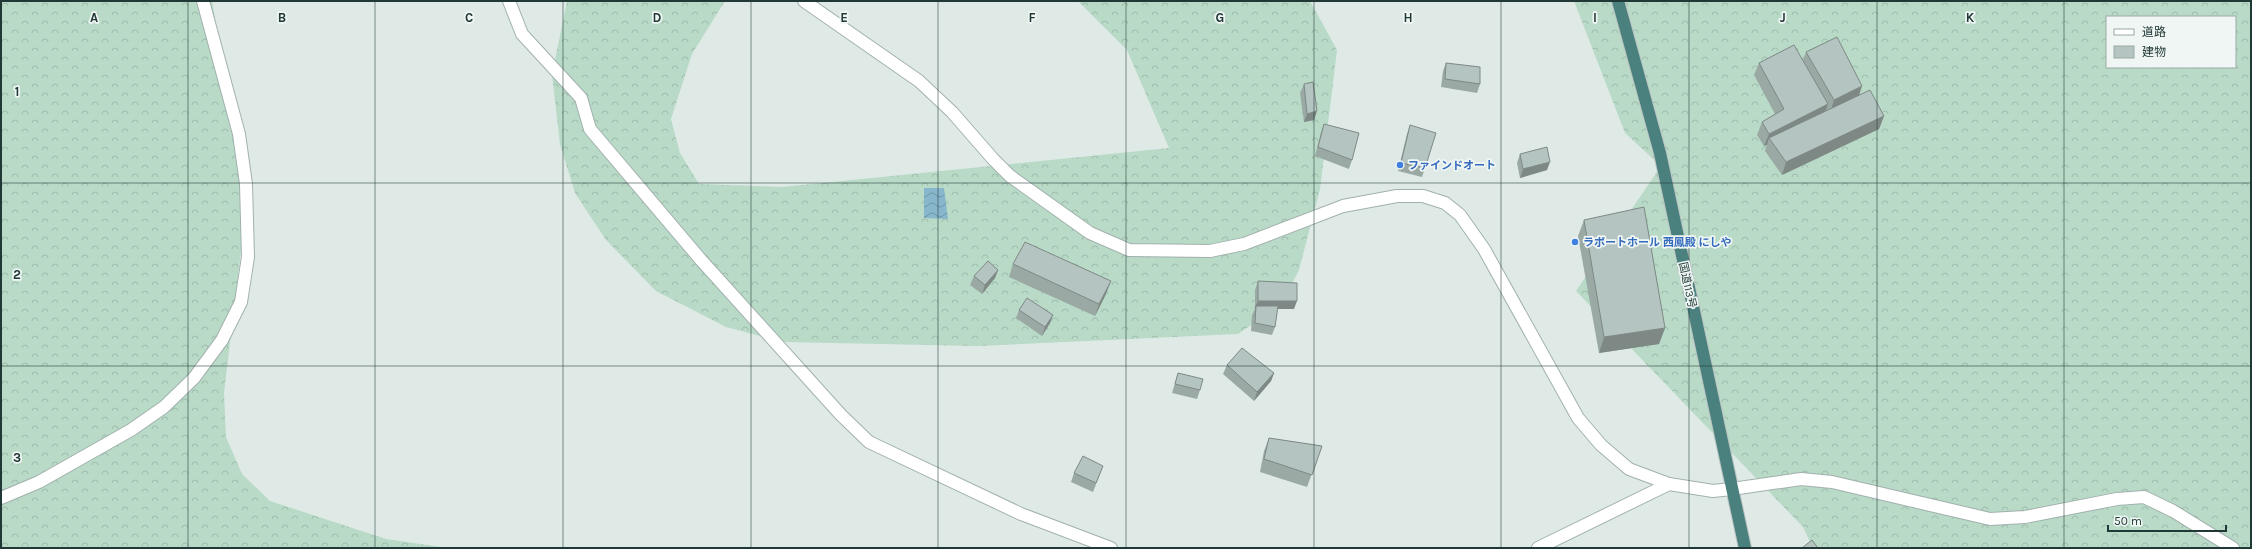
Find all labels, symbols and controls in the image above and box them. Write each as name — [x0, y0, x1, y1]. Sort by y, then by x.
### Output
text: A — [90, 10, 98, 25]
text: B — [278, 10, 286, 25]
text: C — [465, 10, 473, 25]
text: D — [653, 10, 662, 25]
text: E — [840, 10, 848, 25]
text: F — [1028, 10, 1036, 25]
text: G — [1216, 10, 1224, 25]
text: H — [1403, 10, 1413, 25]
text: I — [1593, 10, 1597, 25]
text: J — [1780, 10, 1786, 25]
text: K — [1966, 10, 1975, 25]
legend — [2106, 16, 2236, 68]
text: 道路 — [2142, 25, 2166, 39]
text: 建物 — [2142, 45, 2166, 59]
text: 1 — [15, 84, 19, 99]
place label: ファインドオート — [1408, 159, 1496, 172]
marker: ファインドオート — [1395, 160, 1405, 170]
place label: ラポートホール 西鳳殿 にしや — [1583, 236, 1731, 249]
marker: ラポートホール 西鳳殿 にしや — [1570, 237, 1580, 247]
street label: 国道113号 — [1676, 261, 1699, 309]
text: 2 — [13, 267, 21, 282]
text: 3 — [13, 450, 21, 465]
scale bar — [2108, 507, 2226, 533]
text: 50 m — [2114, 514, 2142, 528]

